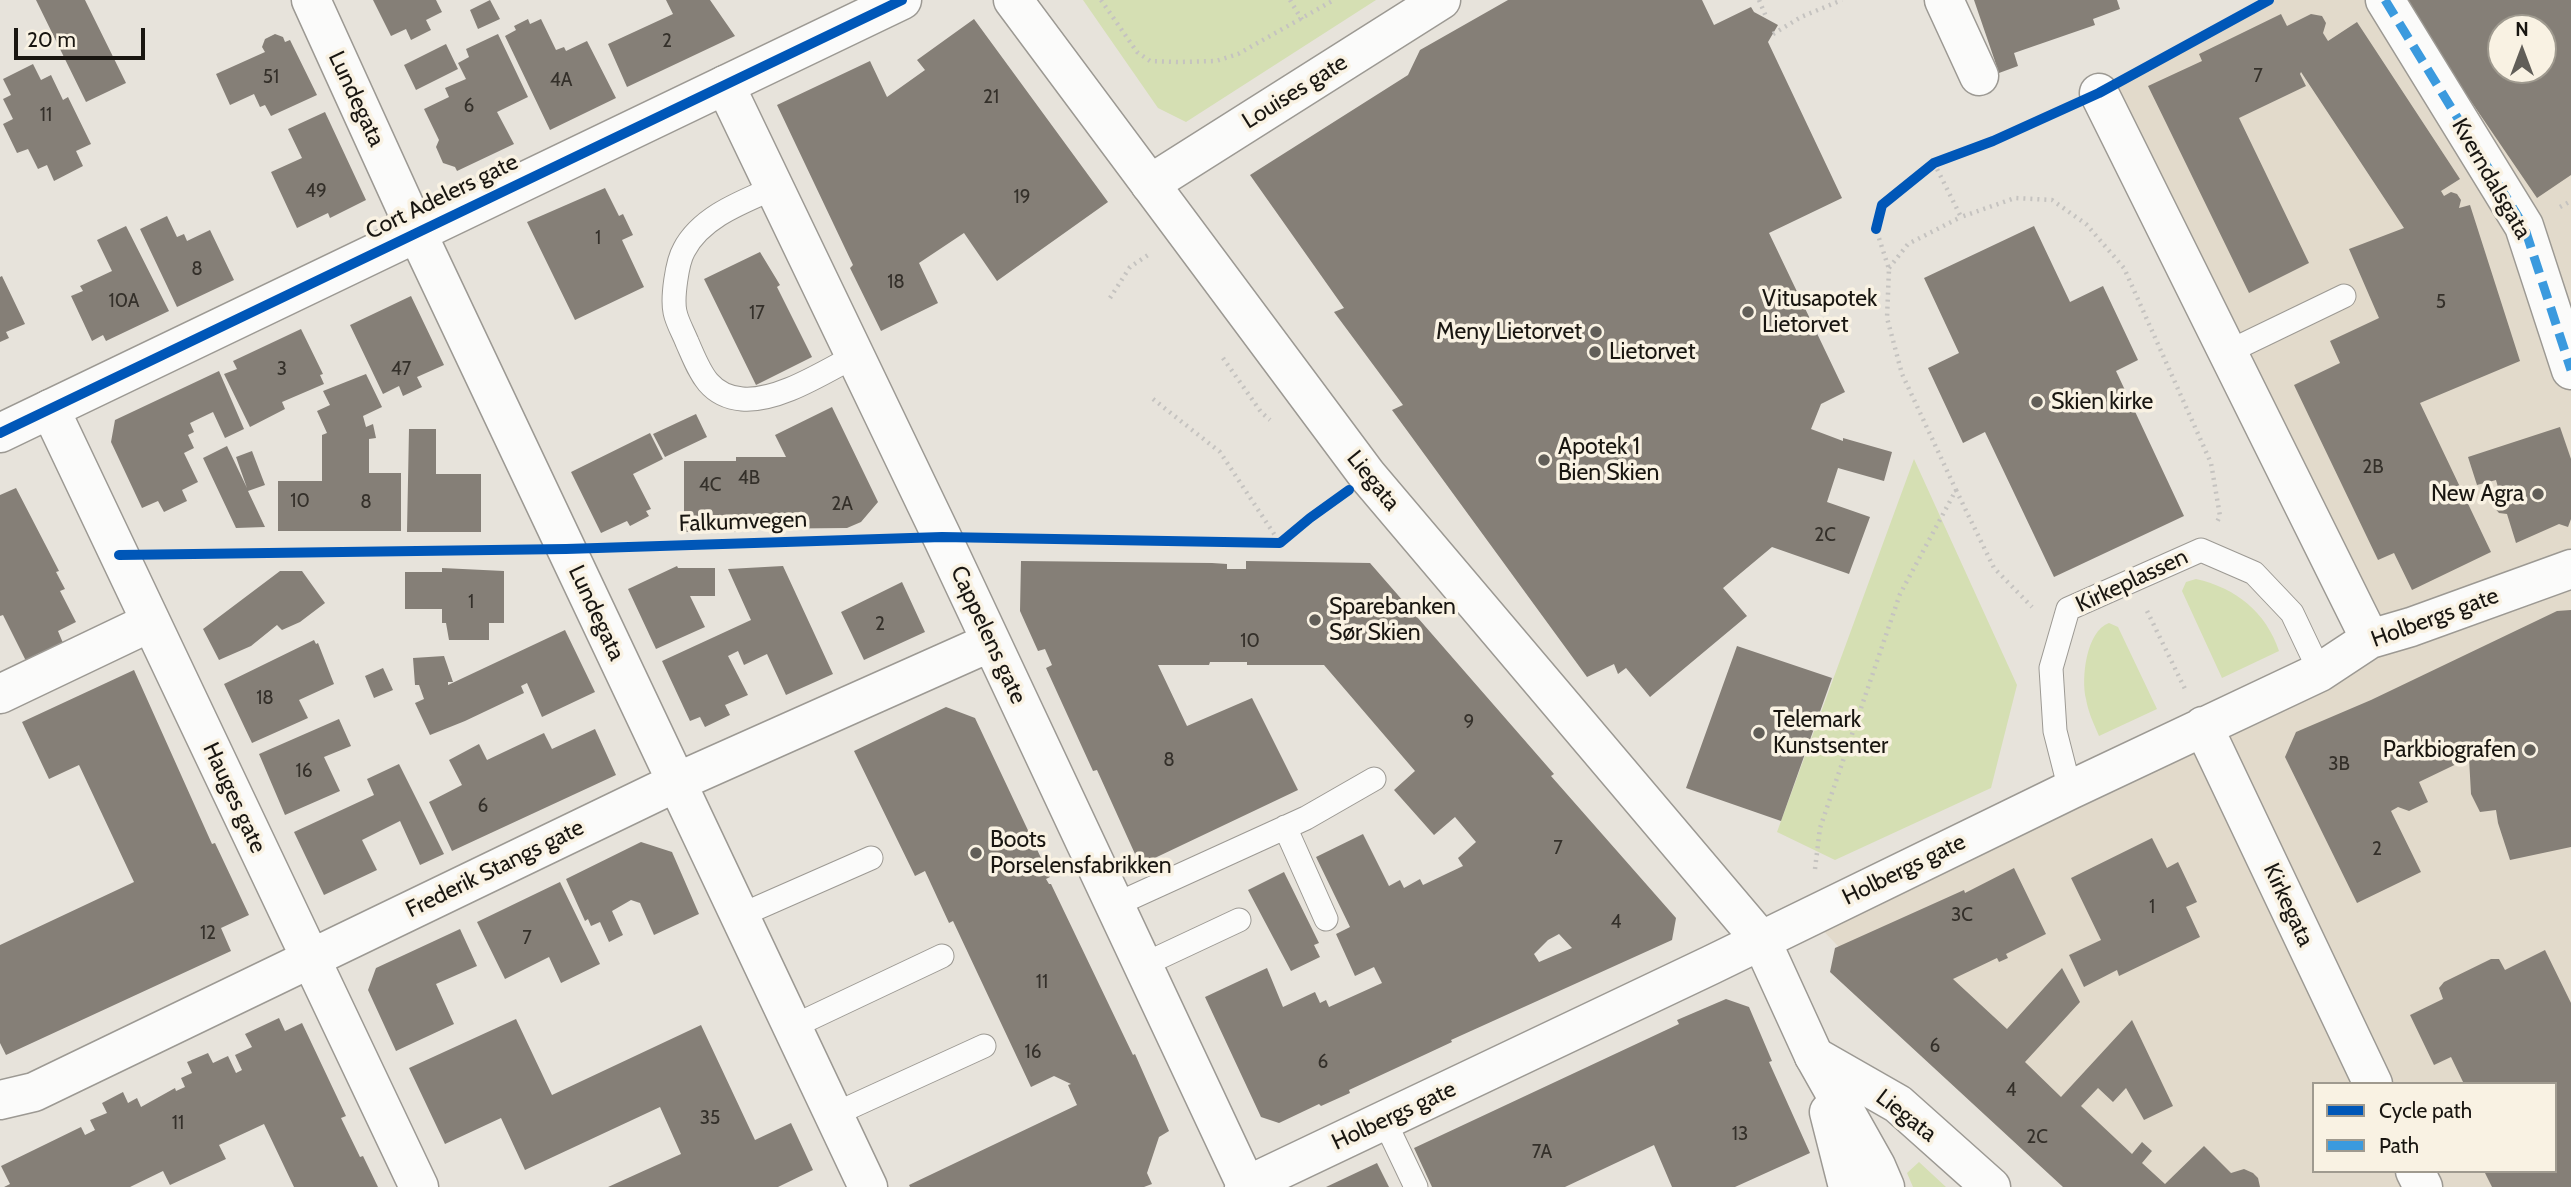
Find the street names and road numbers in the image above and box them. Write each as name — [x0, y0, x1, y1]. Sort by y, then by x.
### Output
street label: Lundegata — [322, 47, 390, 151]
street label: Louises gate — [1237, 49, 1353, 135]
street label: Kverndalsgata — [2445, 114, 2537, 244]
street label: Cort Adelers gate — [361, 148, 523, 246]
street label: Liegata — [1340, 445, 1406, 517]
street label: Falkumvegen — [678, 506, 808, 538]
street label: Kirkeplassen — [2072, 543, 2192, 619]
street label: Lundegata — [562, 561, 630, 665]
street label: Cappelens gate — [944, 562, 1032, 708]
street label: Holbergs gate — [2368, 582, 2502, 654]
street label: Hauges gate — [196, 738, 272, 858]
street label: Frederik Stangs gate — [402, 814, 588, 924]
street label: Holbergs gate — [1838, 828, 1970, 912]
street label: Kirkegata — [2257, 859, 2319, 951]
street label: Holbergs gate — [1328, 1075, 1460, 1157]
street label: Liegata — [1870, 1084, 1942, 1148]

